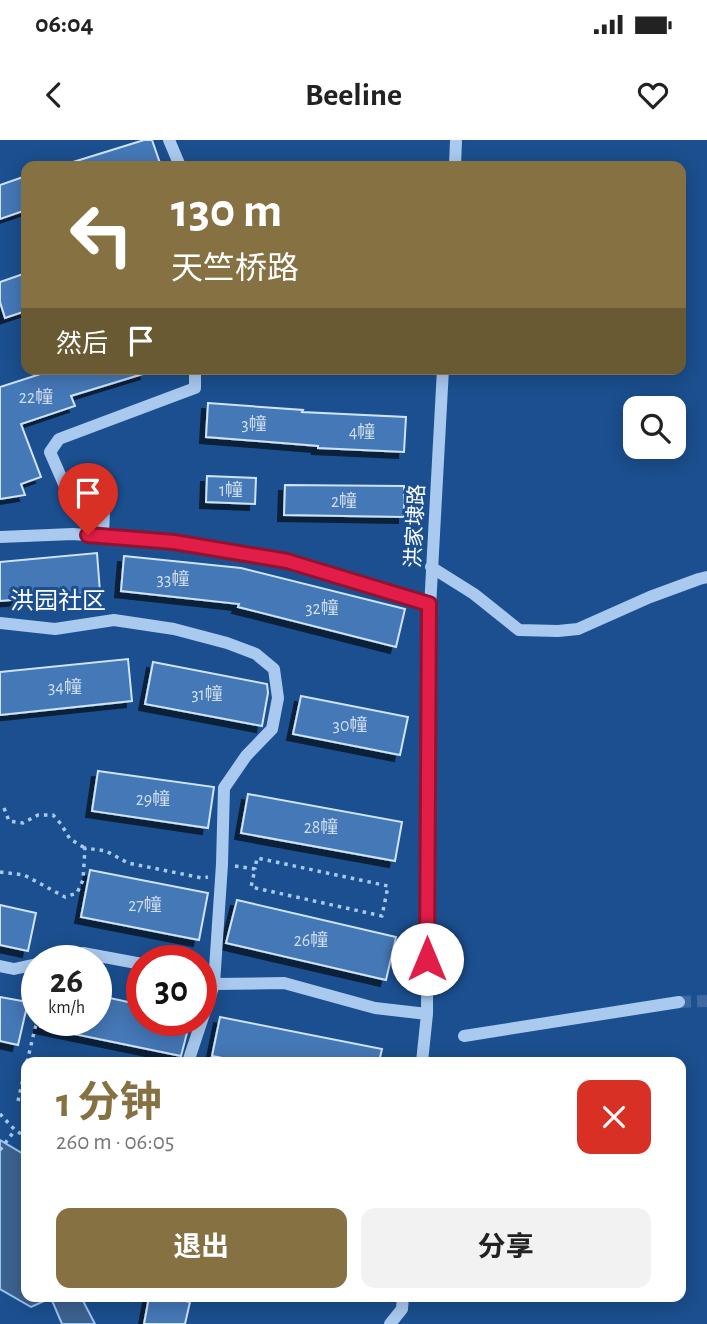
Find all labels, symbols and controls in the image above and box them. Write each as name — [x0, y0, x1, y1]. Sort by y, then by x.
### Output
text: 06:04 — [35, 11, 94, 37]
icon: back — [35, 76, 73, 114]
icon: heart — [634, 76, 672, 114]
text: Beeline — [305, 79, 402, 111]
text: 130 m — [171, 187, 282, 236]
icon: left — [56, 189, 147, 280]
text: 天竺桥路 — [171, 253, 299, 285]
icon: arrive — [122, 322, 160, 360]
text: 然后 — [56, 331, 108, 357]
house number: 22幢 — [19, 387, 53, 407]
map controls — [623, 396, 686, 459]
button: search — [623, 396, 686, 459]
house number: 3幢 — [241, 414, 267, 434]
house number: 4幢 — [349, 422, 375, 442]
pin — [58, 463, 118, 535]
icon: arrive — [69, 474, 107, 512]
house number: 1幢 — [219, 480, 243, 500]
street label: 洪家埭路 — [402, 483, 428, 569]
house number: 2幢 — [331, 491, 357, 511]
house number: 33幢 — [157, 569, 189, 589]
district label: 洪园社区 — [10, 588, 106, 614]
house number: 32幢 — [305, 598, 339, 618]
house number: 34幢 — [48, 677, 82, 697]
house number: 31幢 — [191, 684, 223, 704]
house number: 30幢 — [333, 715, 367, 735]
house number: 29幢 — [136, 789, 170, 809]
house number: 28幢 — [304, 817, 338, 837]
house number: 27幢 — [128, 895, 162, 915]
position arrow — [390, 922, 464, 996]
house number: 26幢 — [294, 930, 328, 950]
speed limit sign: 30 — [126, 945, 217, 1036]
text: 26 — [50, 964, 83, 999]
text: km/h — [48, 999, 85, 1017]
button: close — [577, 1080, 651, 1154]
text: 1 分钟 — [56, 1082, 161, 1124]
text: 260 m · 06:05 — [56, 1131, 174, 1154]
button: 退出 — [56, 1208, 347, 1288]
button: 分享 — [361, 1208, 651, 1288]

